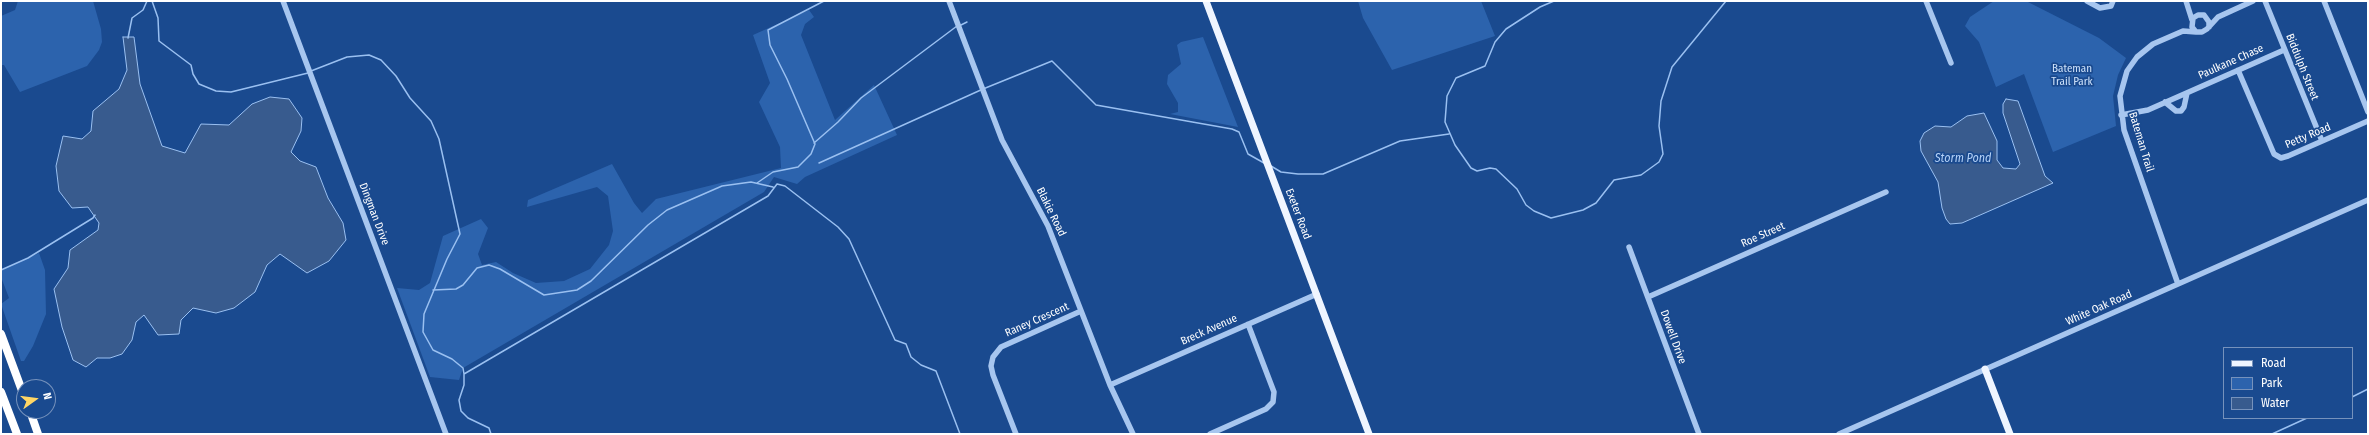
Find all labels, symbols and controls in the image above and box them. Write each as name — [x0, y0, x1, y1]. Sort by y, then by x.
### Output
street label: Biddulph Street — [2283, 32, 2321, 102]
street label: Paulkane Chase — [2196, 42, 2266, 82]
park label: Bateman Trail Park — [2051, 62, 2093, 88]
street label: Bateman Trail — [2126, 111, 2156, 173]
street label: Petty Road — [2283, 120, 2333, 152]
water label: Storm Pond — [1935, 152, 1991, 166]
street label: Dingman Drive — [356, 181, 392, 247]
street label: Blakie Road — [1033, 185, 1069, 239]
street label: Exeter Road — [1282, 187, 1314, 241]
street label: Roe Street — [1739, 219, 1787, 251]
street label: White Oak Road — [2064, 288, 2134, 328]
street label: Raney Crescent — [1003, 300, 1071, 340]
street label: Dowell Drive — [1657, 308, 1689, 366]
street label: Breck Avenue — [1179, 312, 1239, 348]
legend — [2223, 347, 2353, 419]
text: Road — [2261, 356, 2286, 370]
text: Park — [2261, 376, 2282, 390]
north arrow — [16, 379, 56, 419]
text: N — [40, 391, 54, 401]
text: Water — [2261, 396, 2289, 410]

